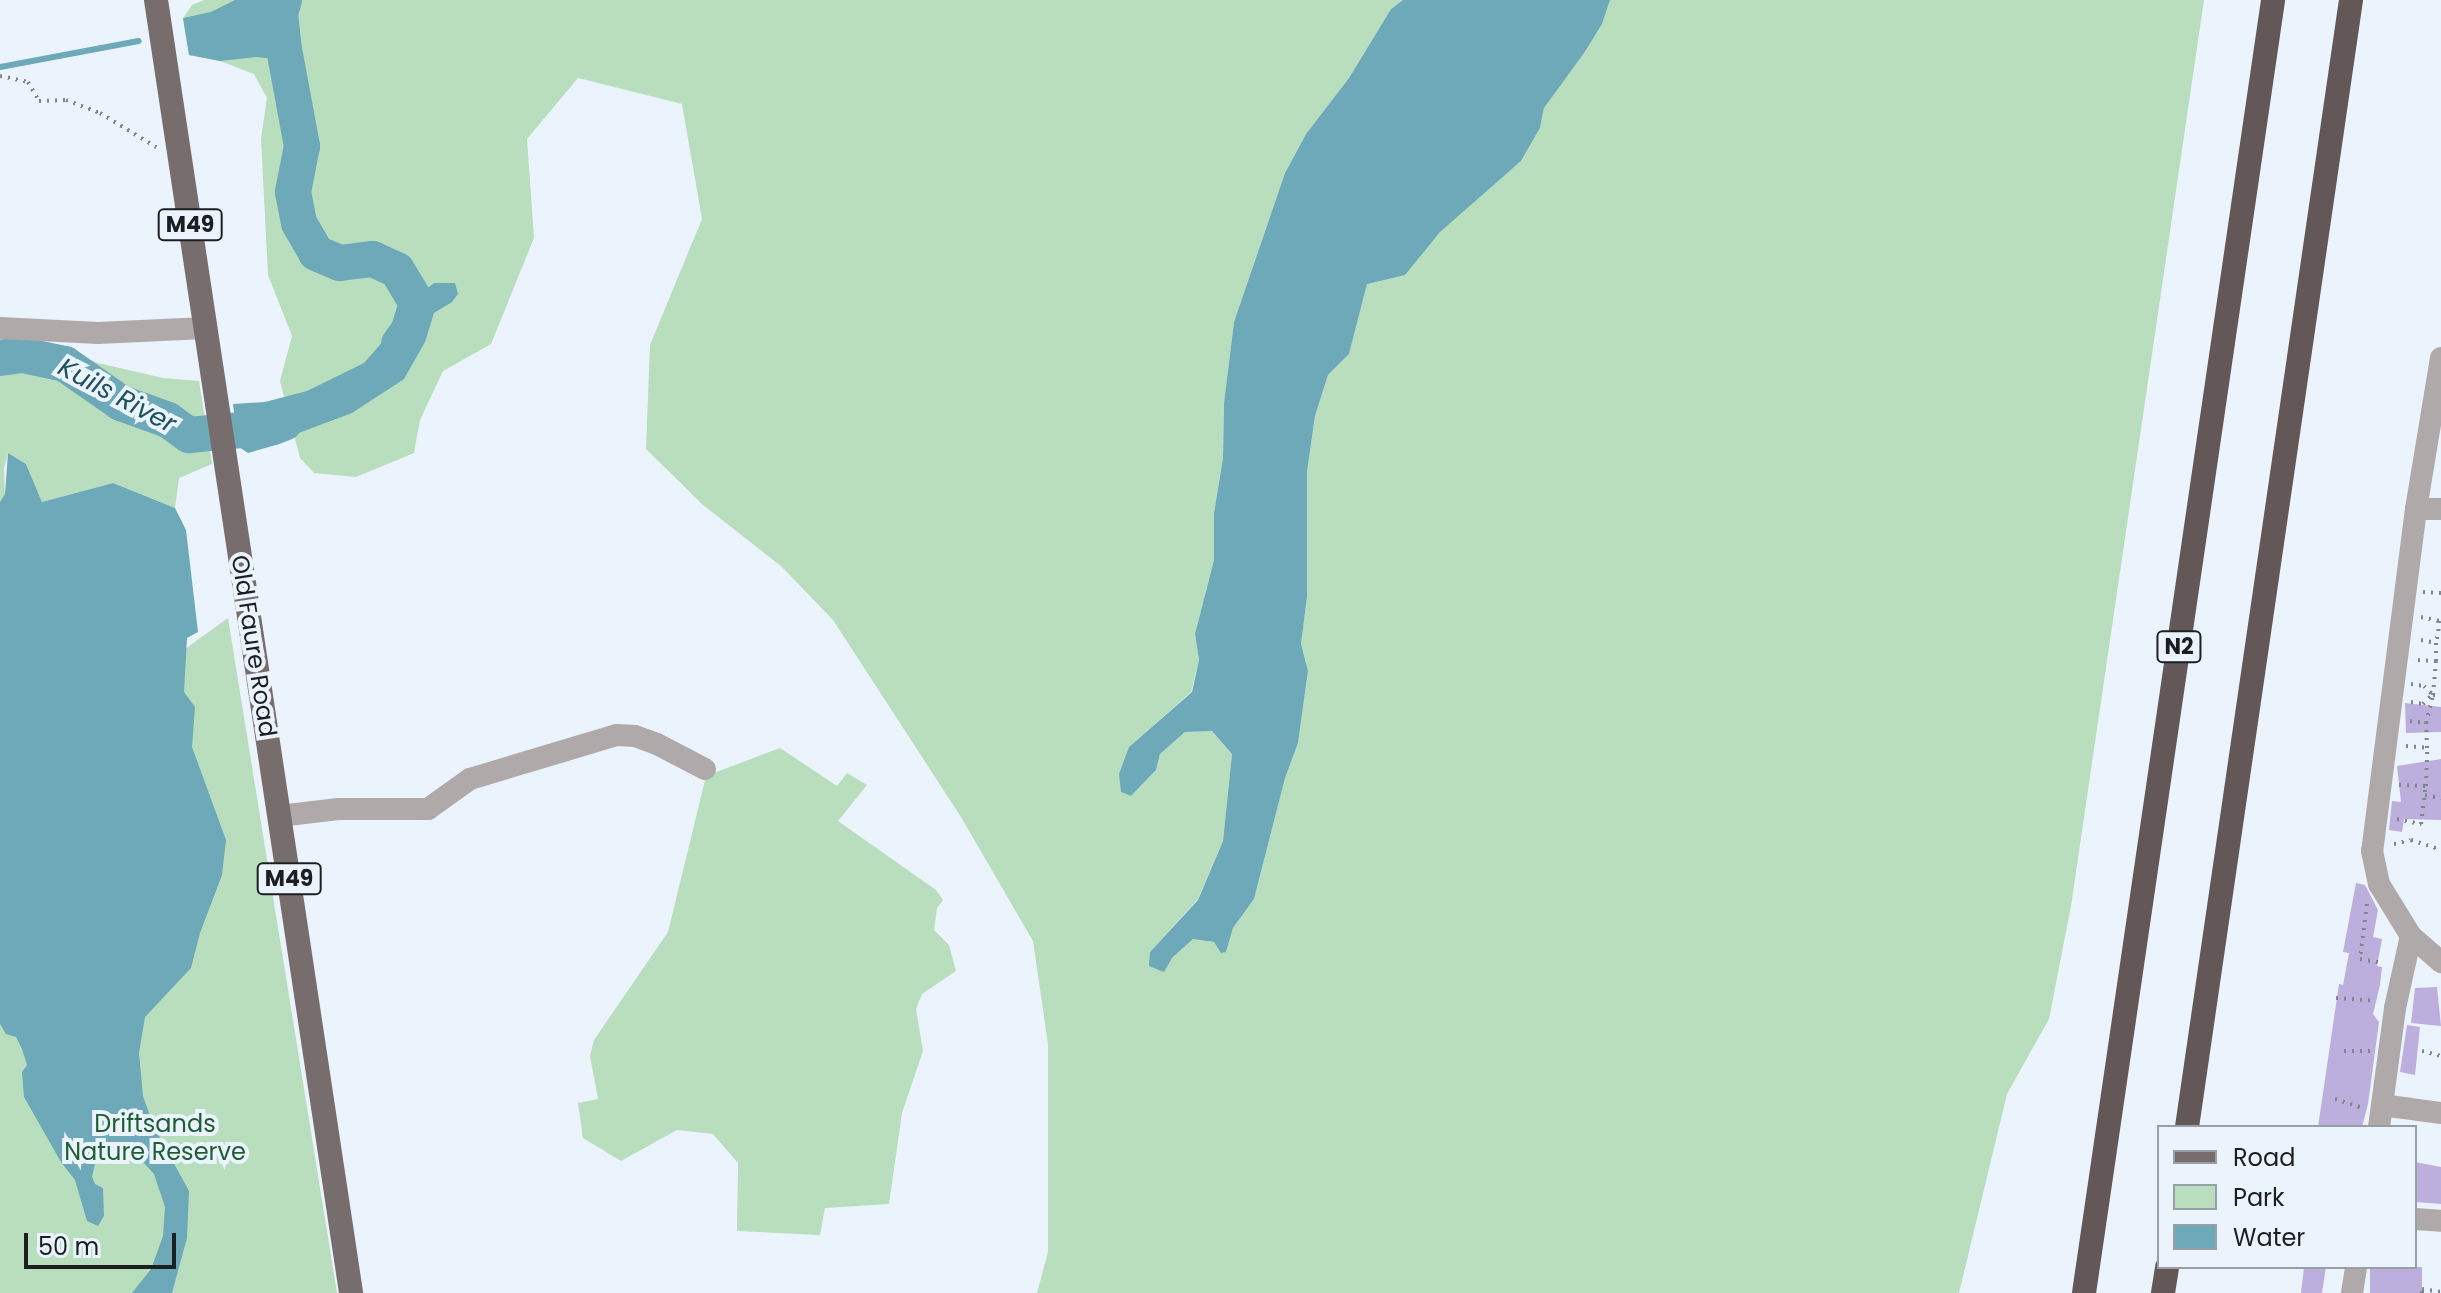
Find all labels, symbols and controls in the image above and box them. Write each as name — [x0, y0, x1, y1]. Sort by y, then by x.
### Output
road number: M49 — [156, 207, 224, 243]
water label: Kuils River — [53, 352, 181, 440]
street label: Old Faure Road — [225, 553, 283, 739]
road number: N2 — [2155, 629, 2203, 665]
road number: M49 — [255, 861, 323, 897]
park label: Driftsands Nature Reserve — [64, 1110, 246, 1166]
legend — [2157, 1125, 2417, 1269]
text: Road — [2233, 1141, 2295, 1174]
text: Park — [2233, 1181, 2284, 1214]
scale bar — [28, 1217, 180, 1267]
text: Water — [2233, 1221, 2305, 1254]
text: 50 m — [38, 1230, 99, 1263]

